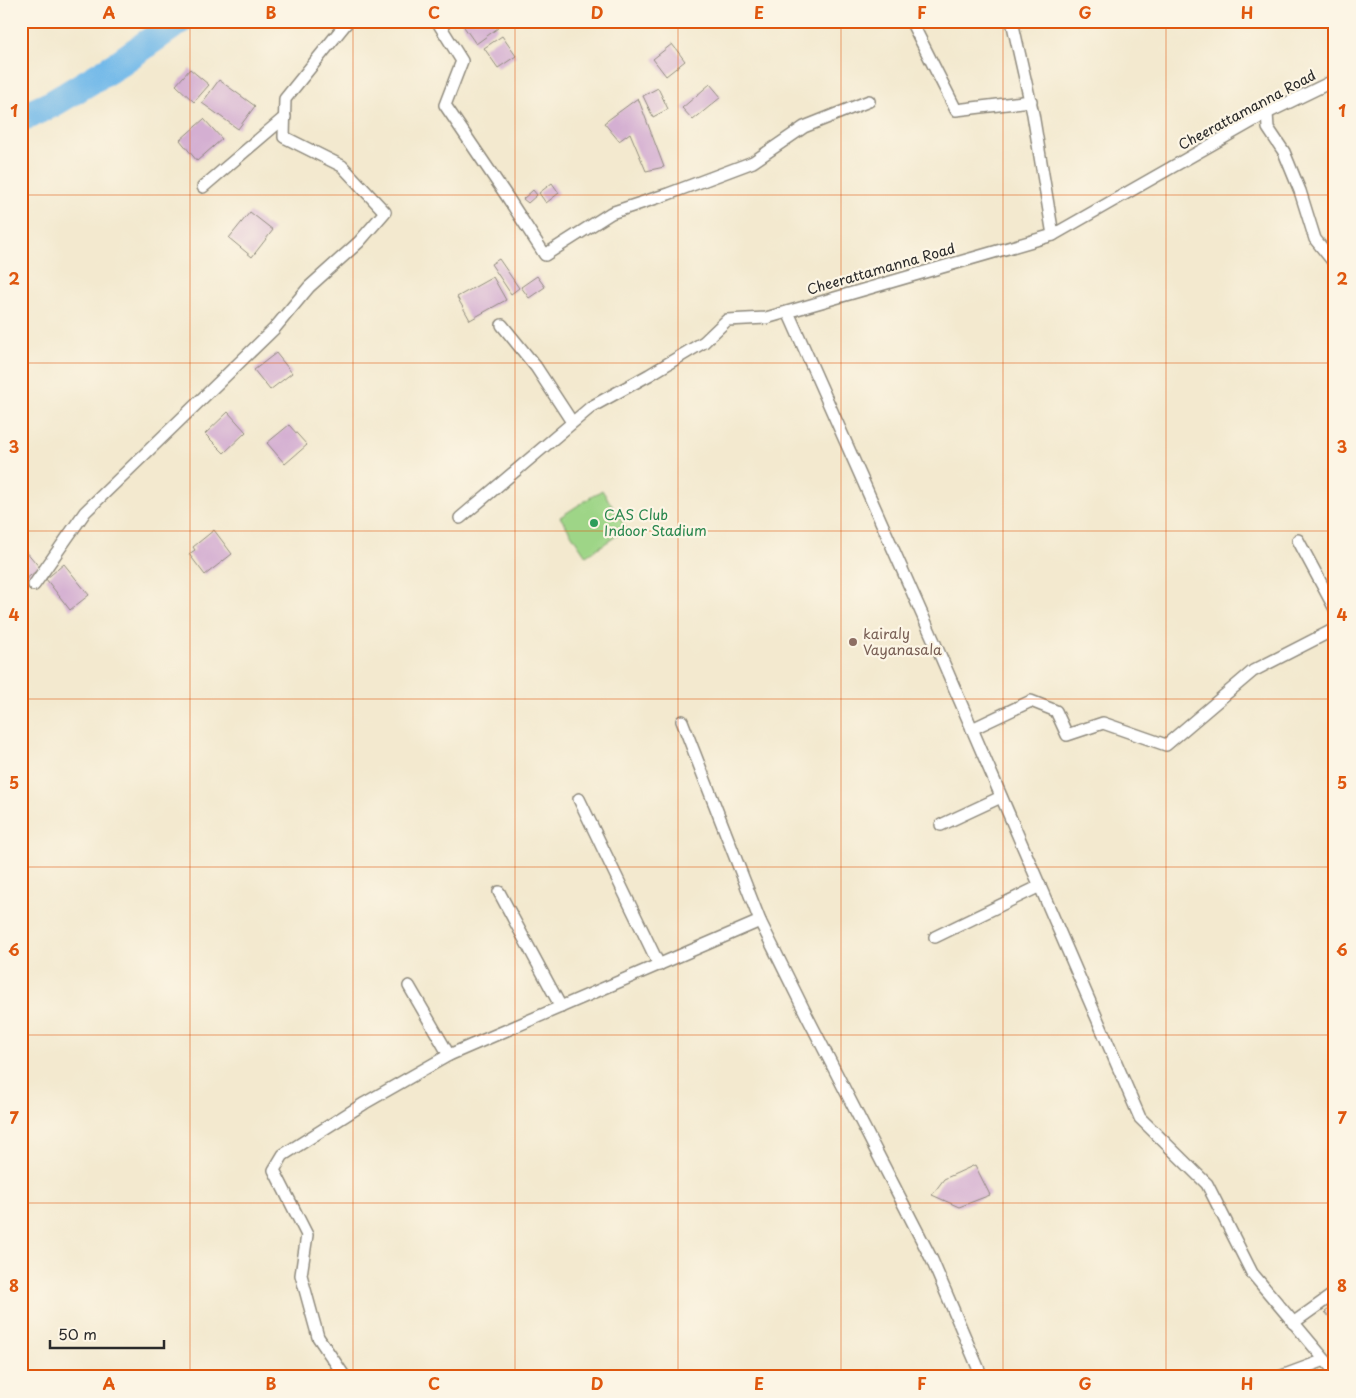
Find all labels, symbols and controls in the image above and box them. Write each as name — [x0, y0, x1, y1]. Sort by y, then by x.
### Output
text: A — [103, 0, 116, 24]
text: B — [266, 0, 277, 24]
text: C — [428, 0, 440, 24]
text: D — [591, 0, 603, 24]
text: E — [754, 0, 764, 24]
text: F — [917, 0, 927, 24]
text: G — [1078, 0, 1092, 24]
text: H — [1241, 0, 1253, 24]
street label: Cheerattamanna Road — [1174, 64, 1319, 155]
text: 1 — [10, 98, 18, 122]
text: 1 — [1338, 98, 1346, 122]
street label: Cheerattamanna Road — [804, 237, 957, 300]
text: 2 — [8, 266, 20, 290]
text: 2 — [1336, 266, 1348, 290]
text: 3 — [9, 434, 19, 458]
text: 3 — [1337, 434, 1347, 458]
place label: CAS Club Indoor Stadium — [604, 504, 707, 541]
marker: CAS Club Indoor Stadium — [588, 517, 600, 529]
text: 4 — [9, 602, 20, 626]
text: 4 — [1337, 602, 1348, 626]
place label: kairaly Vayanasala — [863, 623, 942, 660]
marker: kairaly Vayanasala — [847, 636, 859, 648]
text: 5 — [9, 770, 19, 794]
text: 5 — [1337, 770, 1347, 794]
text: 6 — [8, 937, 20, 961]
text: 6 — [1336, 937, 1348, 961]
text: 7 — [9, 1105, 19, 1129]
text: 7 — [1337, 1105, 1347, 1129]
text: 8 — [9, 1273, 19, 1297]
text: 8 — [1337, 1273, 1347, 1297]
scale bar — [50, 1318, 164, 1350]
text: 50 m — [58, 1322, 97, 1345]
text: A — [103, 1371, 116, 1395]
text: B — [266, 1371, 277, 1395]
text: C — [428, 1371, 440, 1395]
text: D — [591, 1371, 603, 1395]
text: E — [754, 1371, 764, 1395]
text: F — [917, 1371, 927, 1395]
text: G — [1078, 1371, 1092, 1395]
text: H — [1241, 1371, 1253, 1395]

